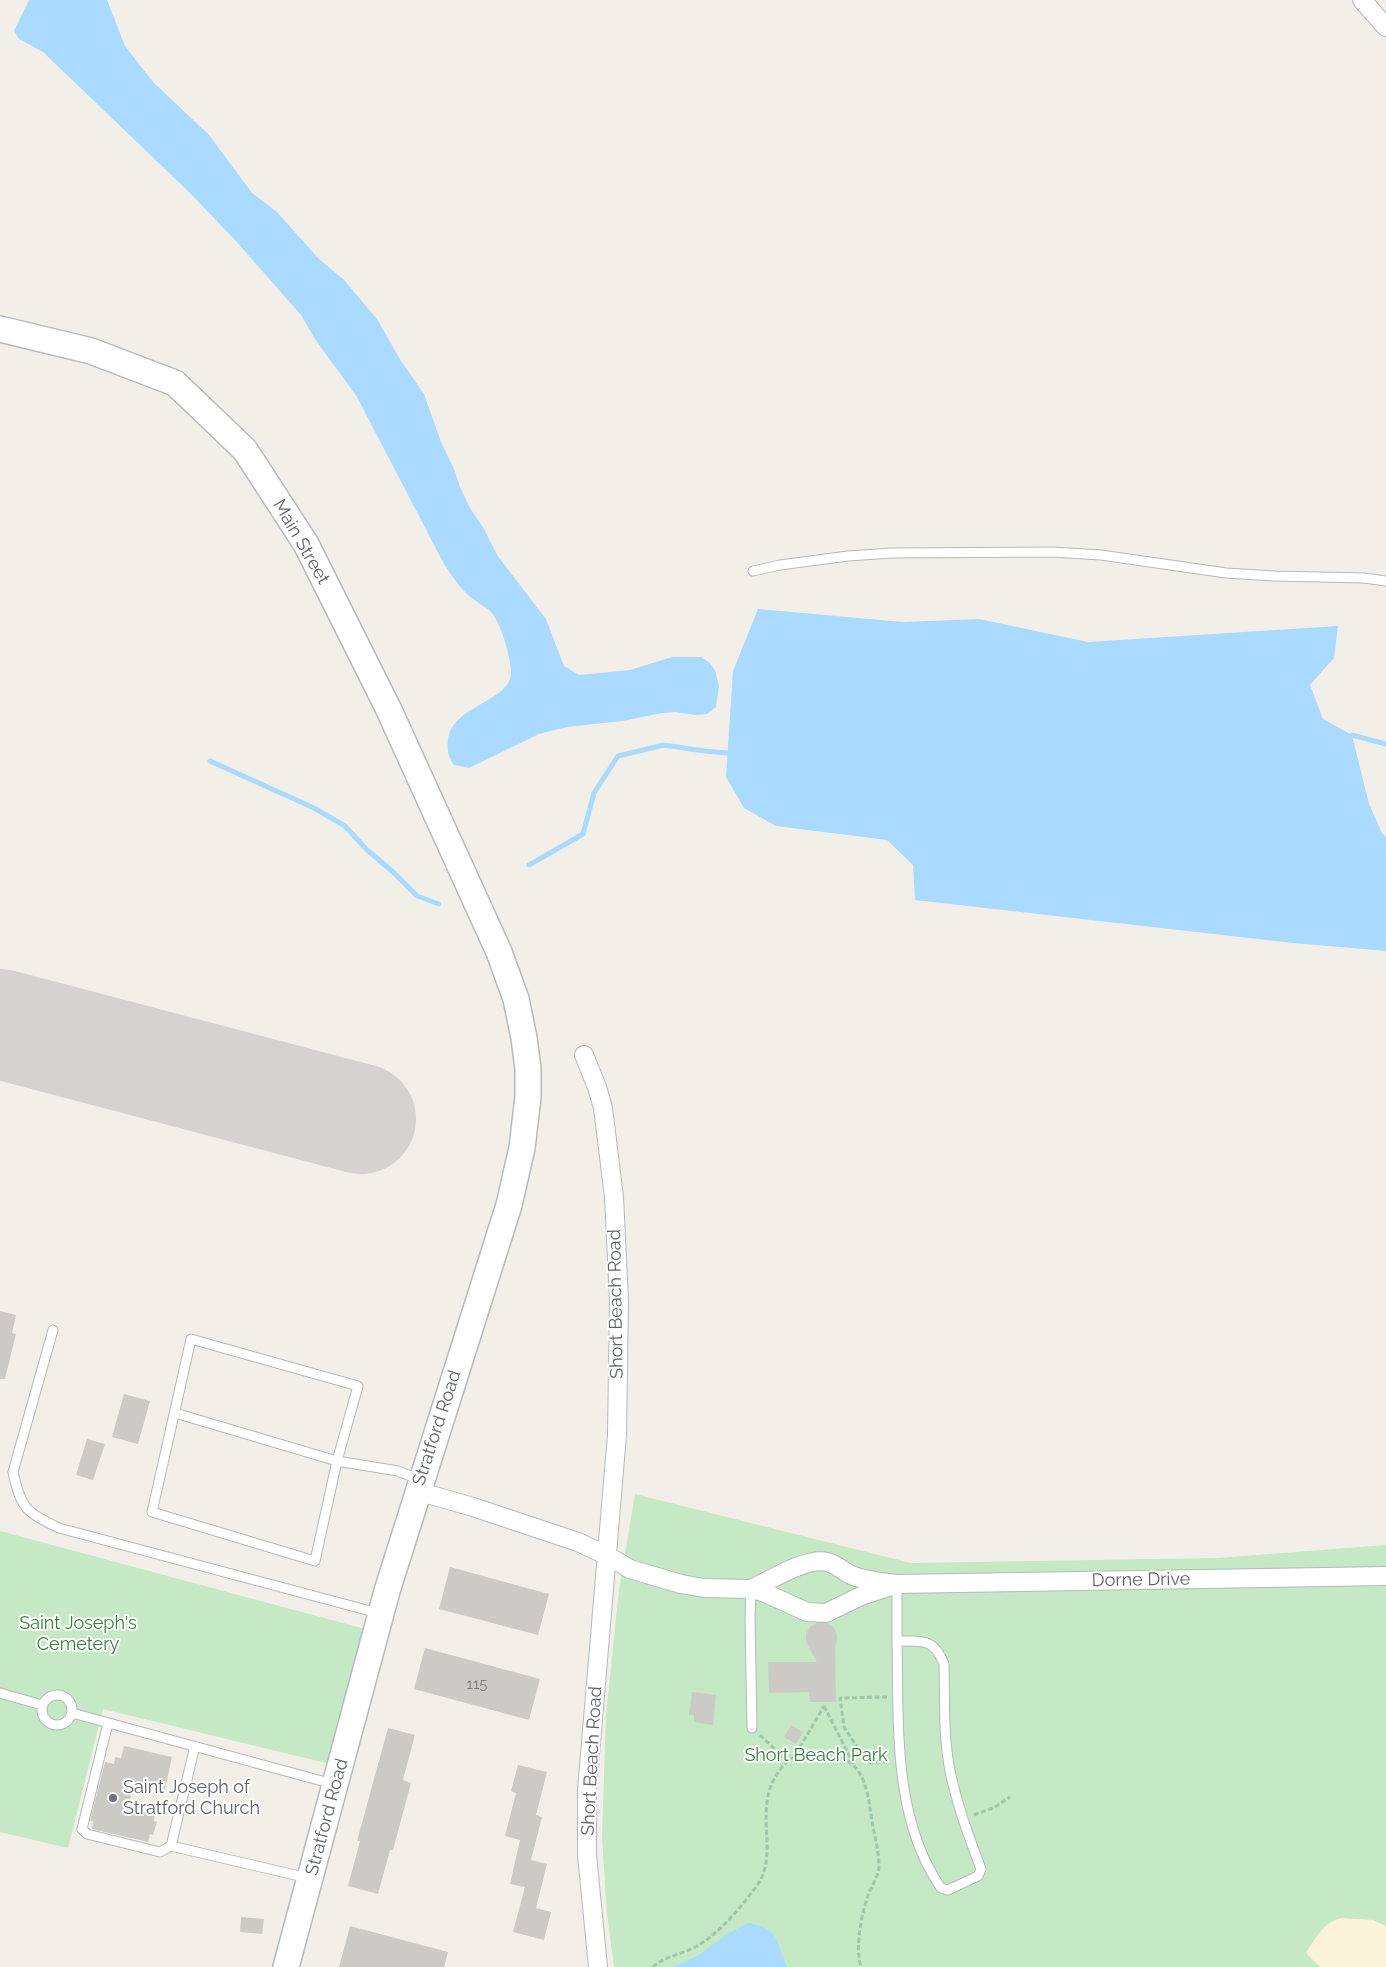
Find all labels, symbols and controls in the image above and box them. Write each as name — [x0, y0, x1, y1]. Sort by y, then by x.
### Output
street label: Main Street — [268, 496, 334, 588]
street label: Short Beach Road — [604, 1229, 628, 1379]
street label: Stratford Road — [408, 1367, 466, 1489]
street label: Dorne Drive — [1092, 1568, 1190, 1592]
park label: Saint Joseph's Cemetery — [19, 1613, 137, 1656]
house number: 115 — [466, 1675, 488, 1693]
street label: Short Beach Road — [577, 1686, 607, 1836]
park label: Short Beach Park — [744, 1745, 888, 1767]
street label: Stratford Road — [301, 1756, 353, 1878]
place label: Saint Joseph of Stratford Church — [123, 1777, 260, 1820]
marker: Saint Joseph of Stratford Church — [107, 1792, 119, 1804]

